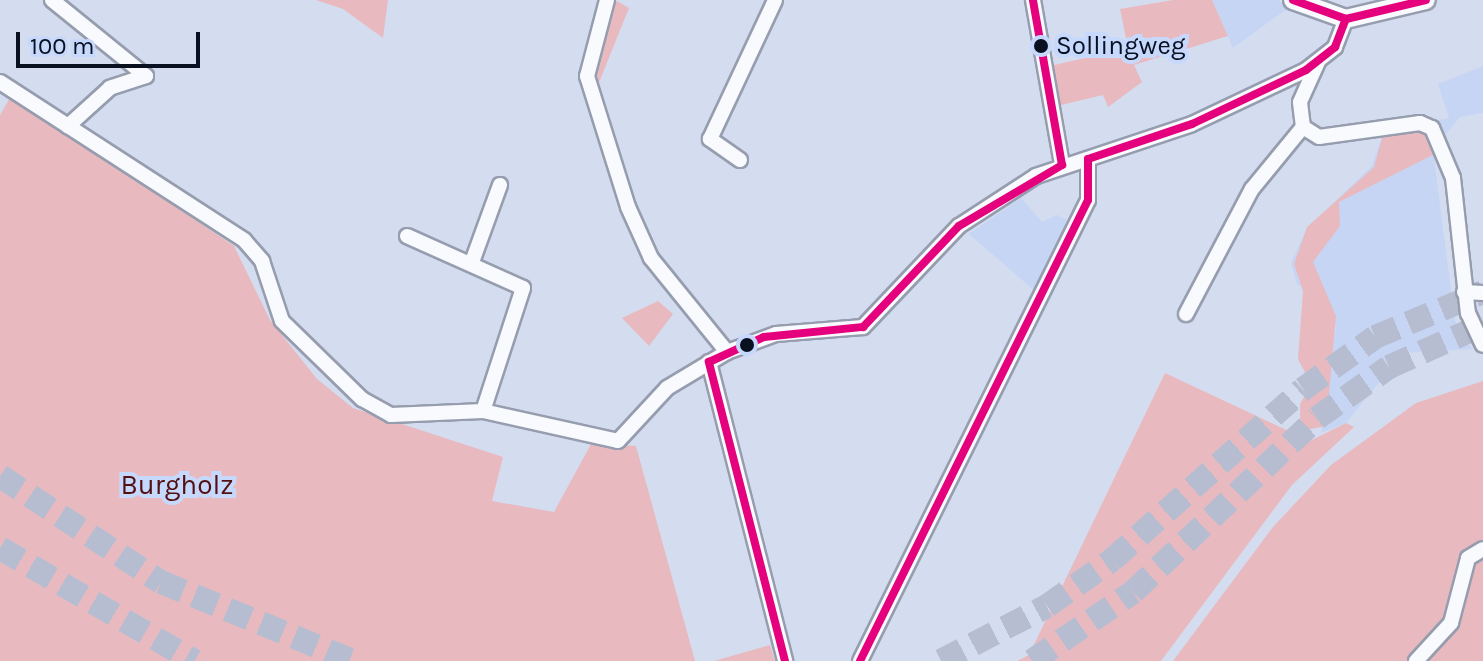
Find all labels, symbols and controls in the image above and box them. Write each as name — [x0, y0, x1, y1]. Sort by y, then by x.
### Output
scale bar — [20, 16, 204, 66]
place label: Sollingweg — [1056, 30, 1185, 62]
text: 100 m — [30, 32, 95, 60]
marker: Sollingweg — [1033, 38, 1049, 54]
unlabelled marker — [739, 337, 755, 353]
park label: Burgholz — [120, 468, 234, 502]

